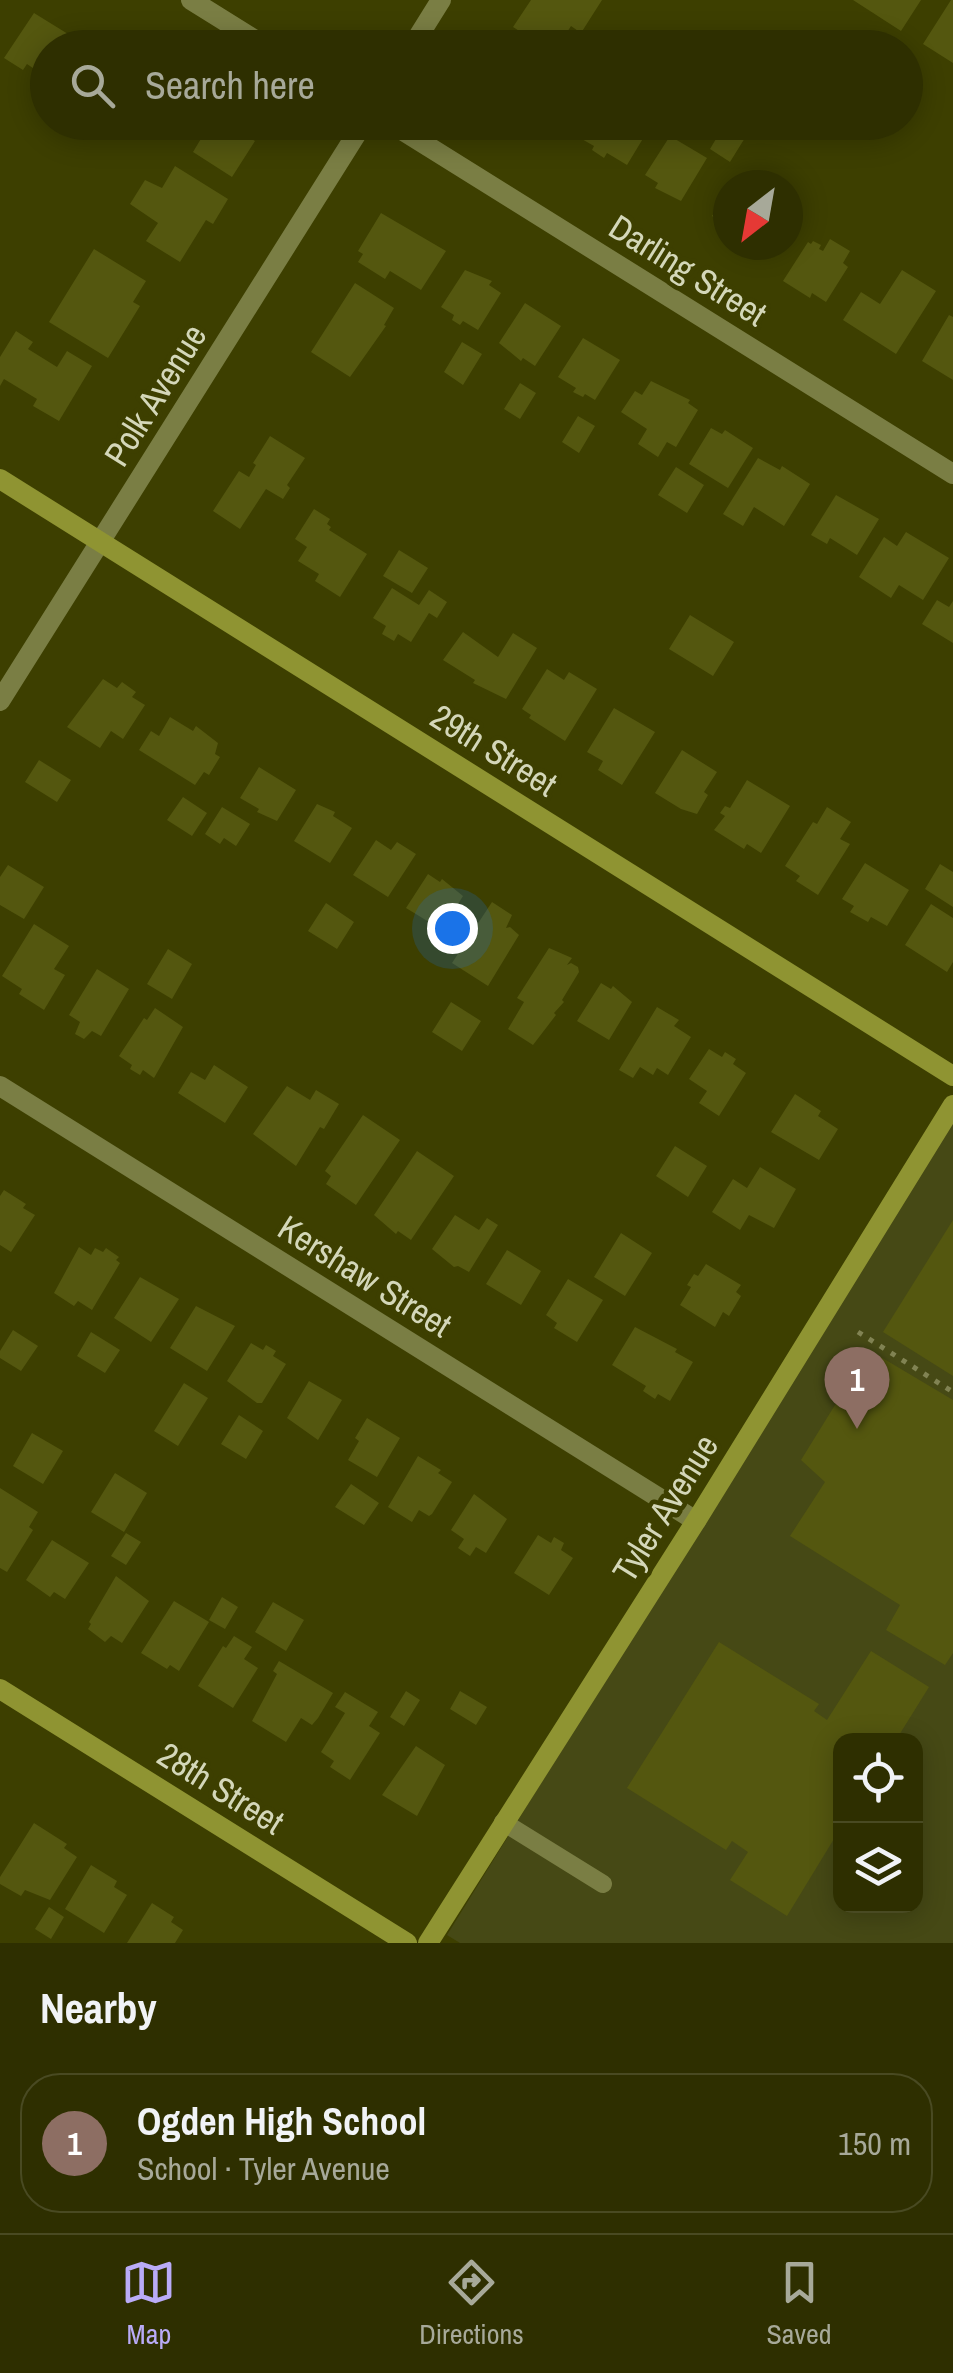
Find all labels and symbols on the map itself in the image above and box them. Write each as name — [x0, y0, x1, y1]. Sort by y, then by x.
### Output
north arrow — [713, 170, 803, 260]
street label: Darling Street — [600, 203, 776, 337]
street label: Polk Avenue — [93, 315, 217, 475]
street label: 29th Street — [422, 693, 566, 807]
your location — [427, 903, 478, 954]
street label: Kershaw Street — [269, 1204, 461, 1348]
pin: 1 — [824, 1346, 890, 1429]
street label: Tyler Avenue — [601, 1425, 729, 1591]
street label: 28th Street — [149, 1731, 293, 1845]

